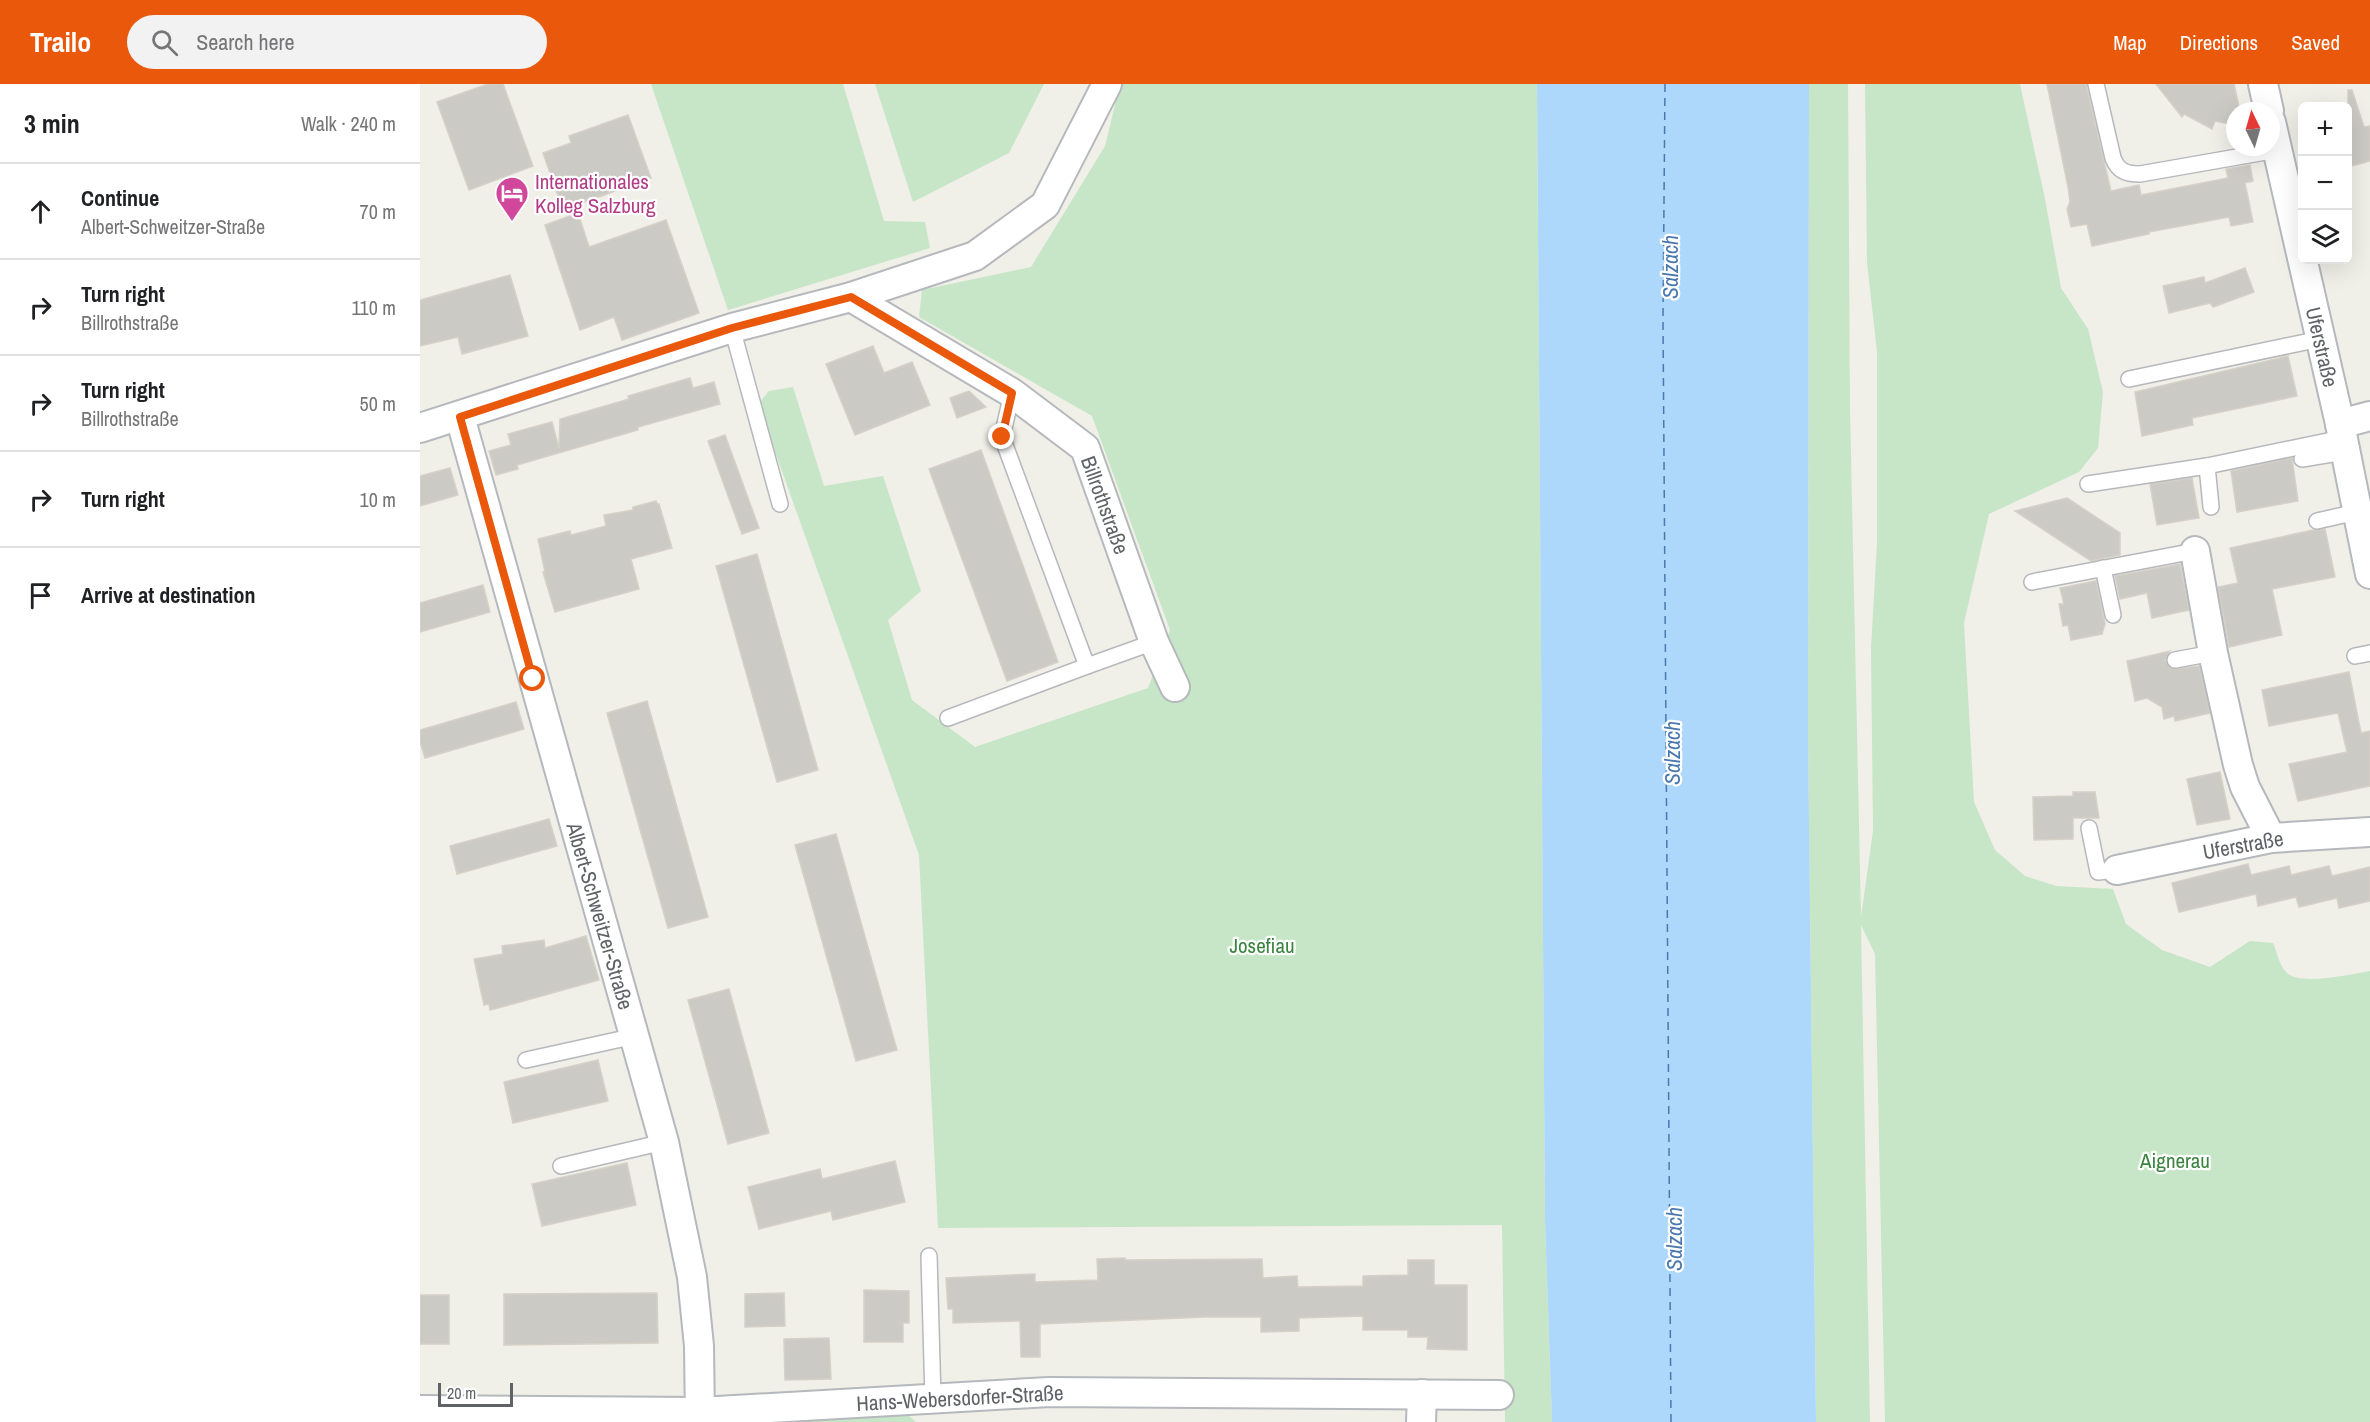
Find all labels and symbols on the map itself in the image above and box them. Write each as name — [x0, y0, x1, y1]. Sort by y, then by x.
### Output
north arrow — [2226, 102, 2280, 156]
place label: Internationales Kolleg Salzburg — [535, 167, 656, 220]
hotel icon: Internationales Kolleg Salzburg — [494, 175, 530, 222]
water label: Salzach — [1655, 235, 1685, 299]
street label: Uferstraße — [2299, 304, 2345, 390]
route end — [988, 423, 1014, 449]
street label: Billrothstraße — [1074, 452, 1136, 558]
route start — [519, 665, 545, 691]
water label: Salzach — [1657, 721, 1687, 785]
street label: Albert-Schweitzer-Straße — [559, 818, 641, 1013]
street label: Uferstraße — [2200, 824, 2286, 866]
park label: Josefiau — [1229, 931, 1295, 960]
park label: Aignerau — [2139, 1146, 2210, 1175]
water label: Salzach — [1659, 1207, 1689, 1271]
street label: Hans-Webersdorfer-Straße — [856, 1378, 1064, 1418]
scale bar — [438, 1380, 513, 1408]

